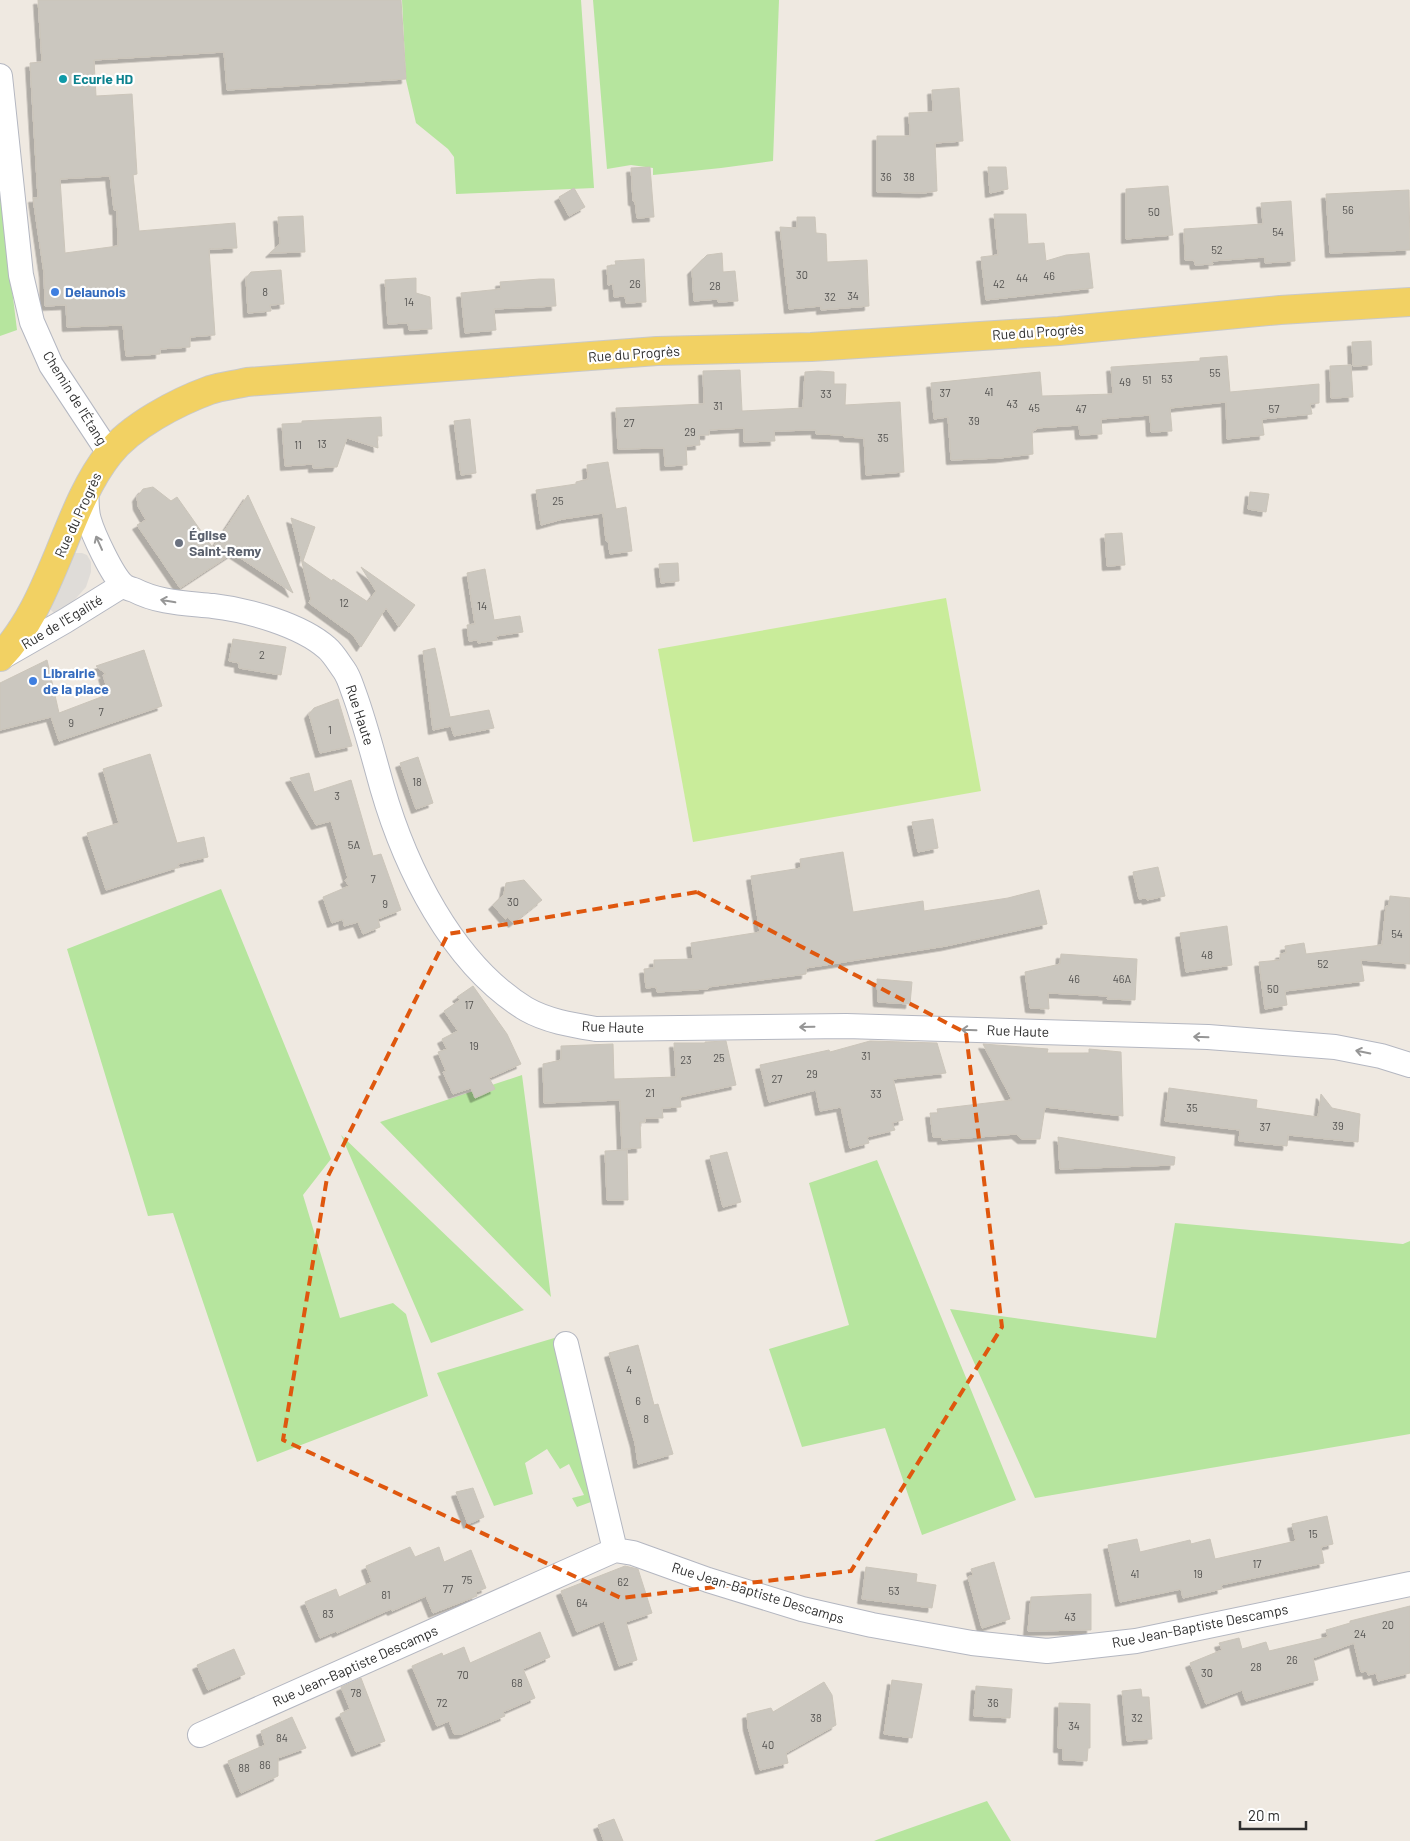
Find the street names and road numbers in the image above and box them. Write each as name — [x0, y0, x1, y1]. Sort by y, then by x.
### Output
street label: Rue du Progrès — [992, 320, 1085, 343]
street label: Rue du Progrès — [588, 342, 681, 365]
street label: Chemin de l'Étang — [40, 348, 111, 448]
street label: Rue du Progrès — [50, 469, 105, 560]
street label: Rue de l'Egalité — [18, 591, 105, 652]
street label: Rue Haute — [343, 682, 378, 747]
street label: Rue Haute — [581, 1017, 645, 1036]
street label: Rue Haute — [986, 1021, 1050, 1040]
street label: Rue Jean-Baptiste Descamps — [670, 1558, 847, 1627]
street label: Rue Jean-Baptiste Descamps — [1110, 1600, 1290, 1651]
street label: Rue Jean-Baptiste Descamps — [269, 1621, 440, 1710]

